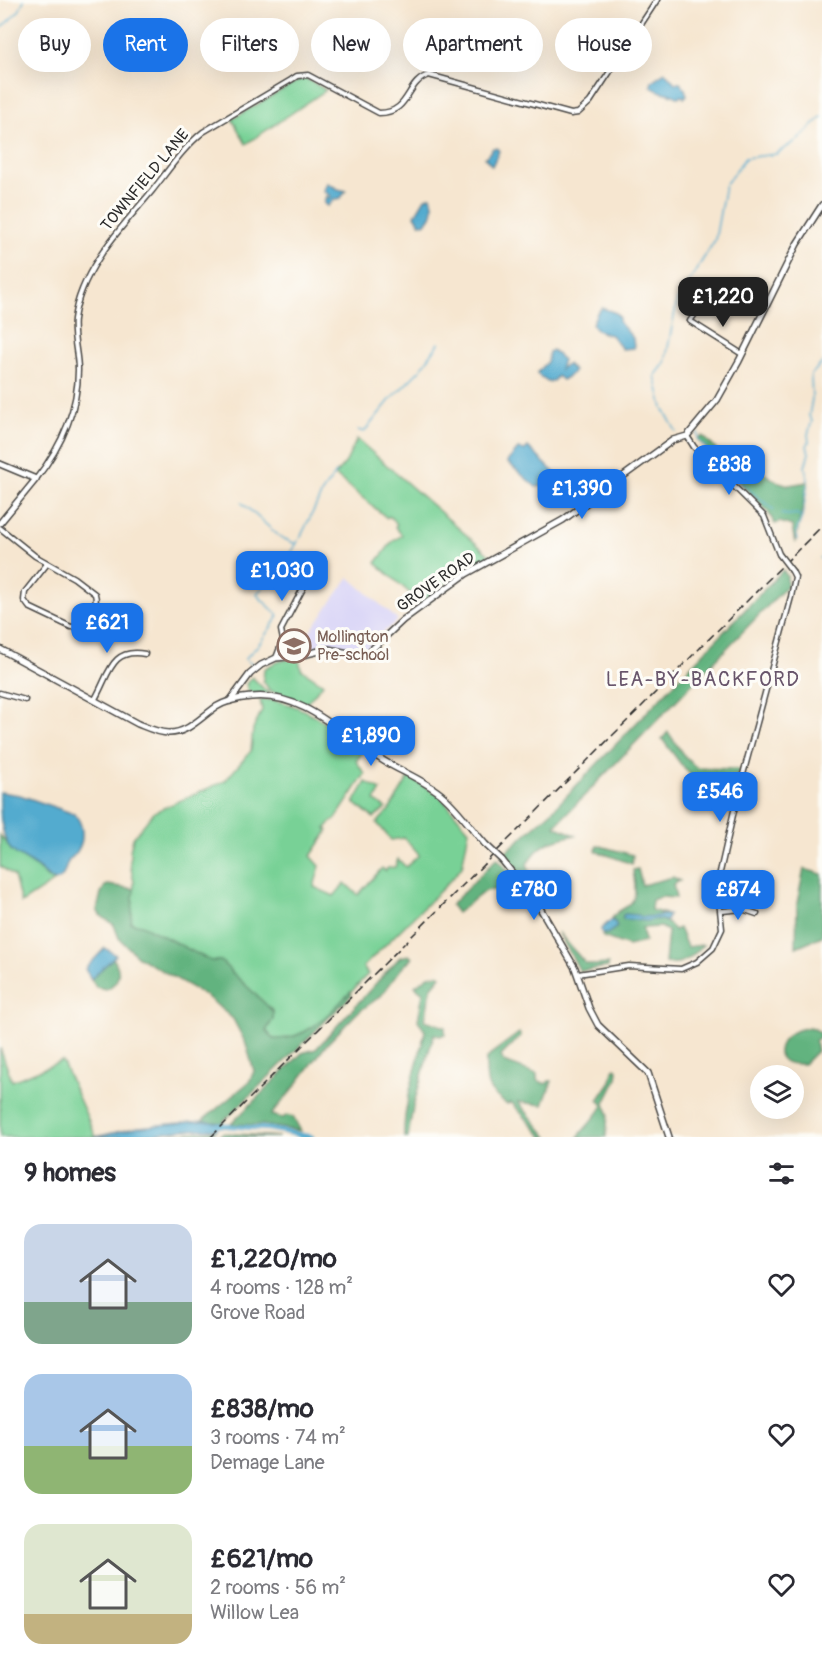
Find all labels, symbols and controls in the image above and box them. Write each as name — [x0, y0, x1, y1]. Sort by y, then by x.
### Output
chip: Buy — [18, 18, 91, 72]
chip: Rent — [103, 18, 188, 72]
chip: Filters — [200, 18, 299, 72]
chip: New — [311, 18, 391, 72]
chip: Apartment — [403, 18, 543, 72]
chip: House — [555, 18, 652, 72]
street label: TOWNFIELD LANE — [97, 125, 193, 235]
pin: £1,220 — [674, 277, 772, 328]
text: £1,220 — [692, 284, 754, 309]
pin: £838 — [693, 445, 765, 496]
text: £838 — [707, 452, 751, 477]
pin: £1,390 — [533, 469, 631, 520]
text: £1,390 — [552, 476, 612, 501]
street label: GROVE ROAD — [393, 548, 479, 616]
pin: £1,030 — [233, 551, 331, 602]
text: £1,030 — [250, 558, 314, 583]
pin: £621 — [71, 603, 143, 654]
text: £621 — [85, 610, 129, 635]
place label: Mollington Pre-school — [317, 627, 389, 665]
school or university icon: Mollington Pre-school — [276, 628, 312, 664]
district label: LEA-BY-BACKFORD — [606, 667, 800, 692]
pin: £1,890 — [322, 716, 420, 767]
text: £1,890 — [341, 723, 401, 748]
pin: £546 — [684, 772, 756, 823]
text: £546 — [697, 779, 743, 804]
pin: £780 — [498, 870, 570, 921]
pin: £874 — [702, 870, 774, 921]
text: £780 — [510, 877, 558, 902]
text: £874 — [715, 877, 761, 902]
map controls — [750, 1065, 804, 1119]
button: layers — [750, 1065, 804, 1119]
text: 9 homes — [24, 1157, 116, 1189]
icon: filters — [765, 1157, 798, 1190]
text: £1,220/mo — [210, 1243, 337, 1275]
icon: home — [72, 1248, 144, 1320]
icon: heart — [765, 1268, 798, 1301]
text: 4 rooms · 128 m² — [210, 1275, 353, 1300]
text: Grove Road — [210, 1300, 305, 1325]
text: £838/mo — [210, 1393, 314, 1425]
icon: home — [72, 1398, 144, 1470]
icon: heart — [765, 1418, 798, 1451]
text: 3 rooms · 74 m² — [210, 1425, 346, 1450]
text: Demage Lane — [210, 1450, 325, 1475]
text: £621/mo — [210, 1543, 313, 1575]
icon: home — [72, 1548, 144, 1620]
icon: heart — [765, 1568, 798, 1601]
text: 2 rooms · 56 m² — [210, 1575, 346, 1600]
text: Willow Lea — [210, 1600, 299, 1625]

